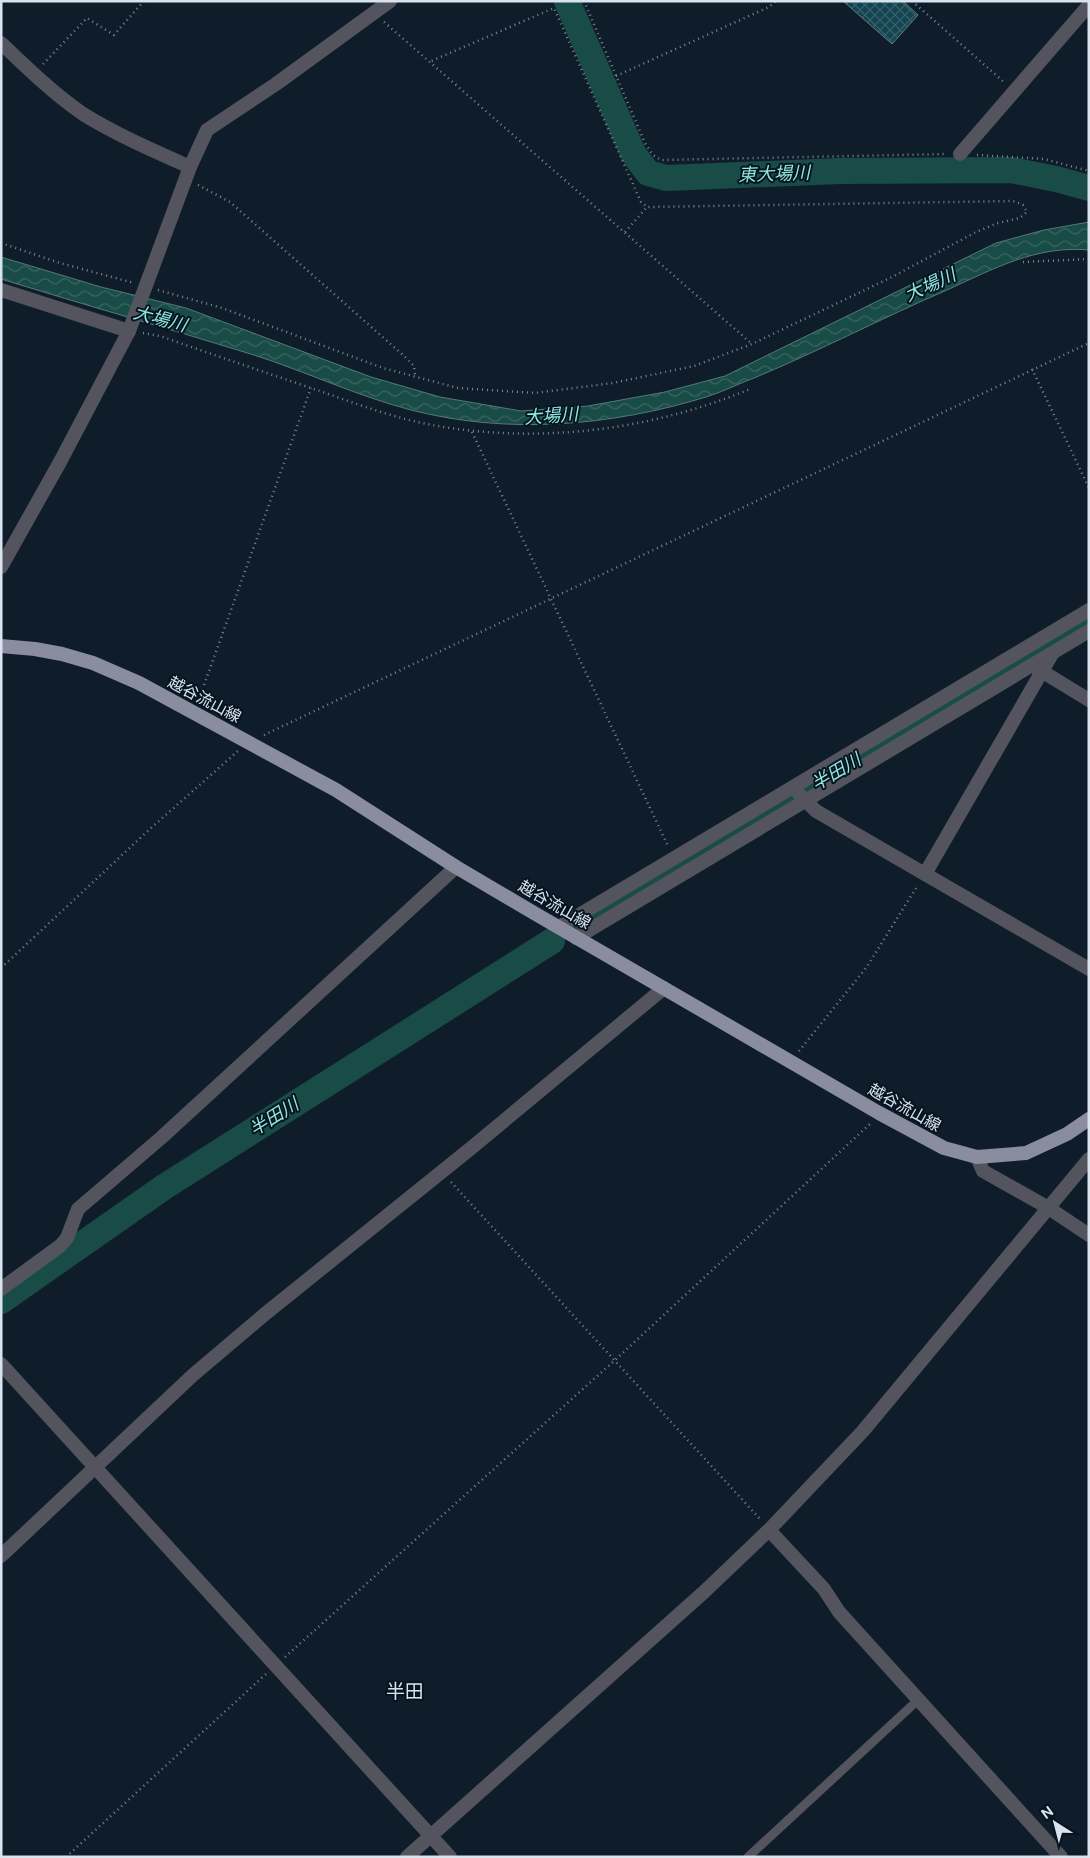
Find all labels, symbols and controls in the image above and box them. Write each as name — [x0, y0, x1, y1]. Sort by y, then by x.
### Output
water label: 東大場川 — [738, 162, 812, 185]
water label: 大場川 — [901, 263, 961, 305]
water label: 大場川 — [131, 301, 191, 336]
water label: 大場川 — [523, 403, 581, 428]
street label: 越谷流山線 — [165, 672, 245, 727]
water label: 半田川 — [807, 748, 866, 794]
street label: 越谷流山線 — [515, 876, 594, 933]
street label: 越谷流山線 — [865, 1080, 944, 1135]
water label: 半田川 — [245, 1092, 304, 1140]
district label: 半田 — [386, 1680, 424, 1702]
north arrow — [1030, 1798, 1080, 1848]
text: N — [1038, 1803, 1056, 1822]

